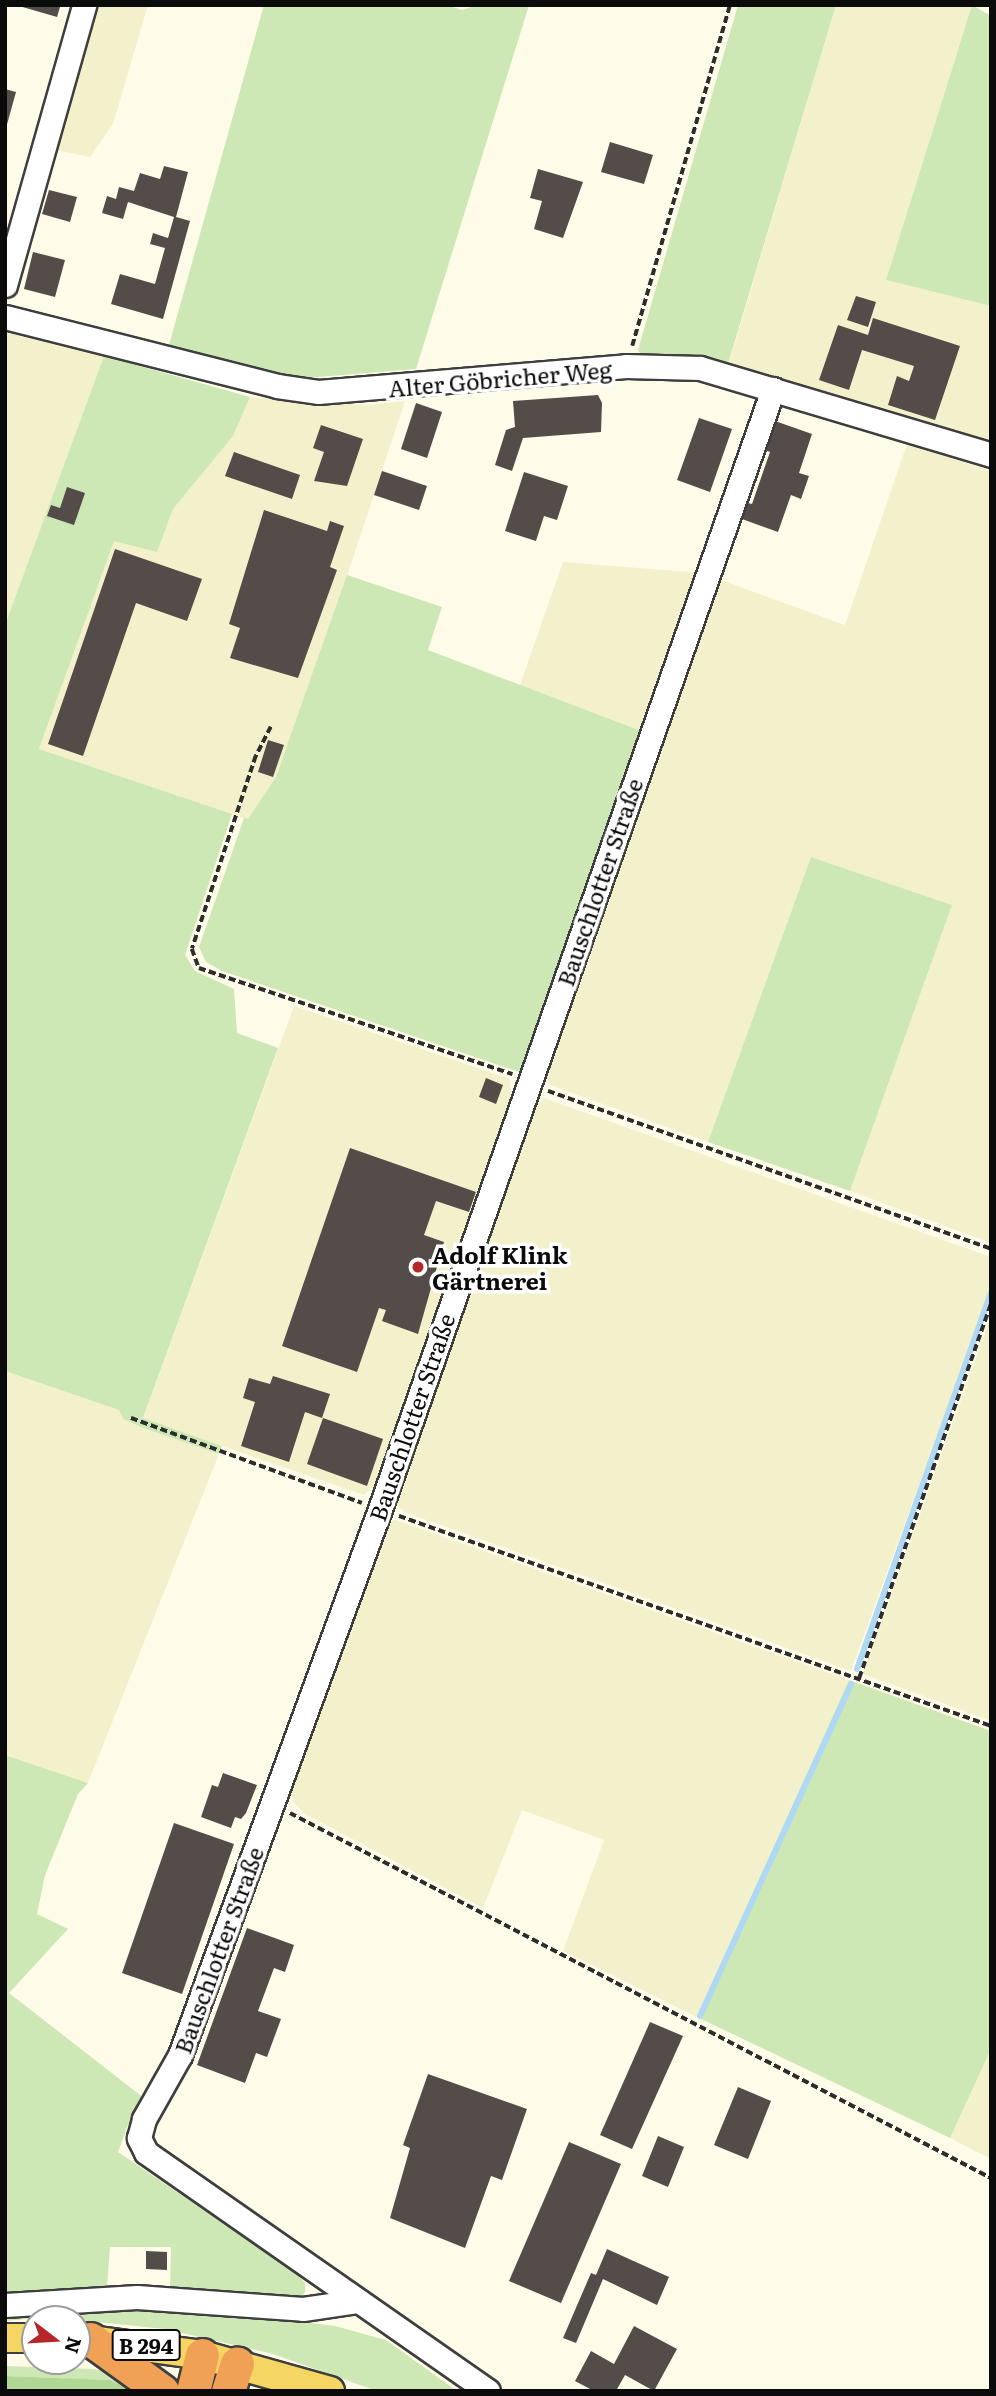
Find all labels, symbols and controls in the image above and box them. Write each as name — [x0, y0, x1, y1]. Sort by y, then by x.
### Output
street label: Alter Göbricher Weg — [387, 354, 613, 402]
street label: Bauschlotter Straße — [550, 774, 648, 990]
place label: Adolf Klink Gärtnerei — [432, 1240, 567, 1294]
marker: Adolf Klink Gärtnerei — [410, 1259, 426, 1275]
street label: Bauschlotter Straße — [362, 1309, 460, 1525]
street label: Bauschlotter Straße — [168, 1843, 268, 2057]
north arrow — [21, 2305, 91, 2375]
road number: B 294 — [111, 2328, 181, 2362]
text: N — [58, 2334, 90, 2357]

